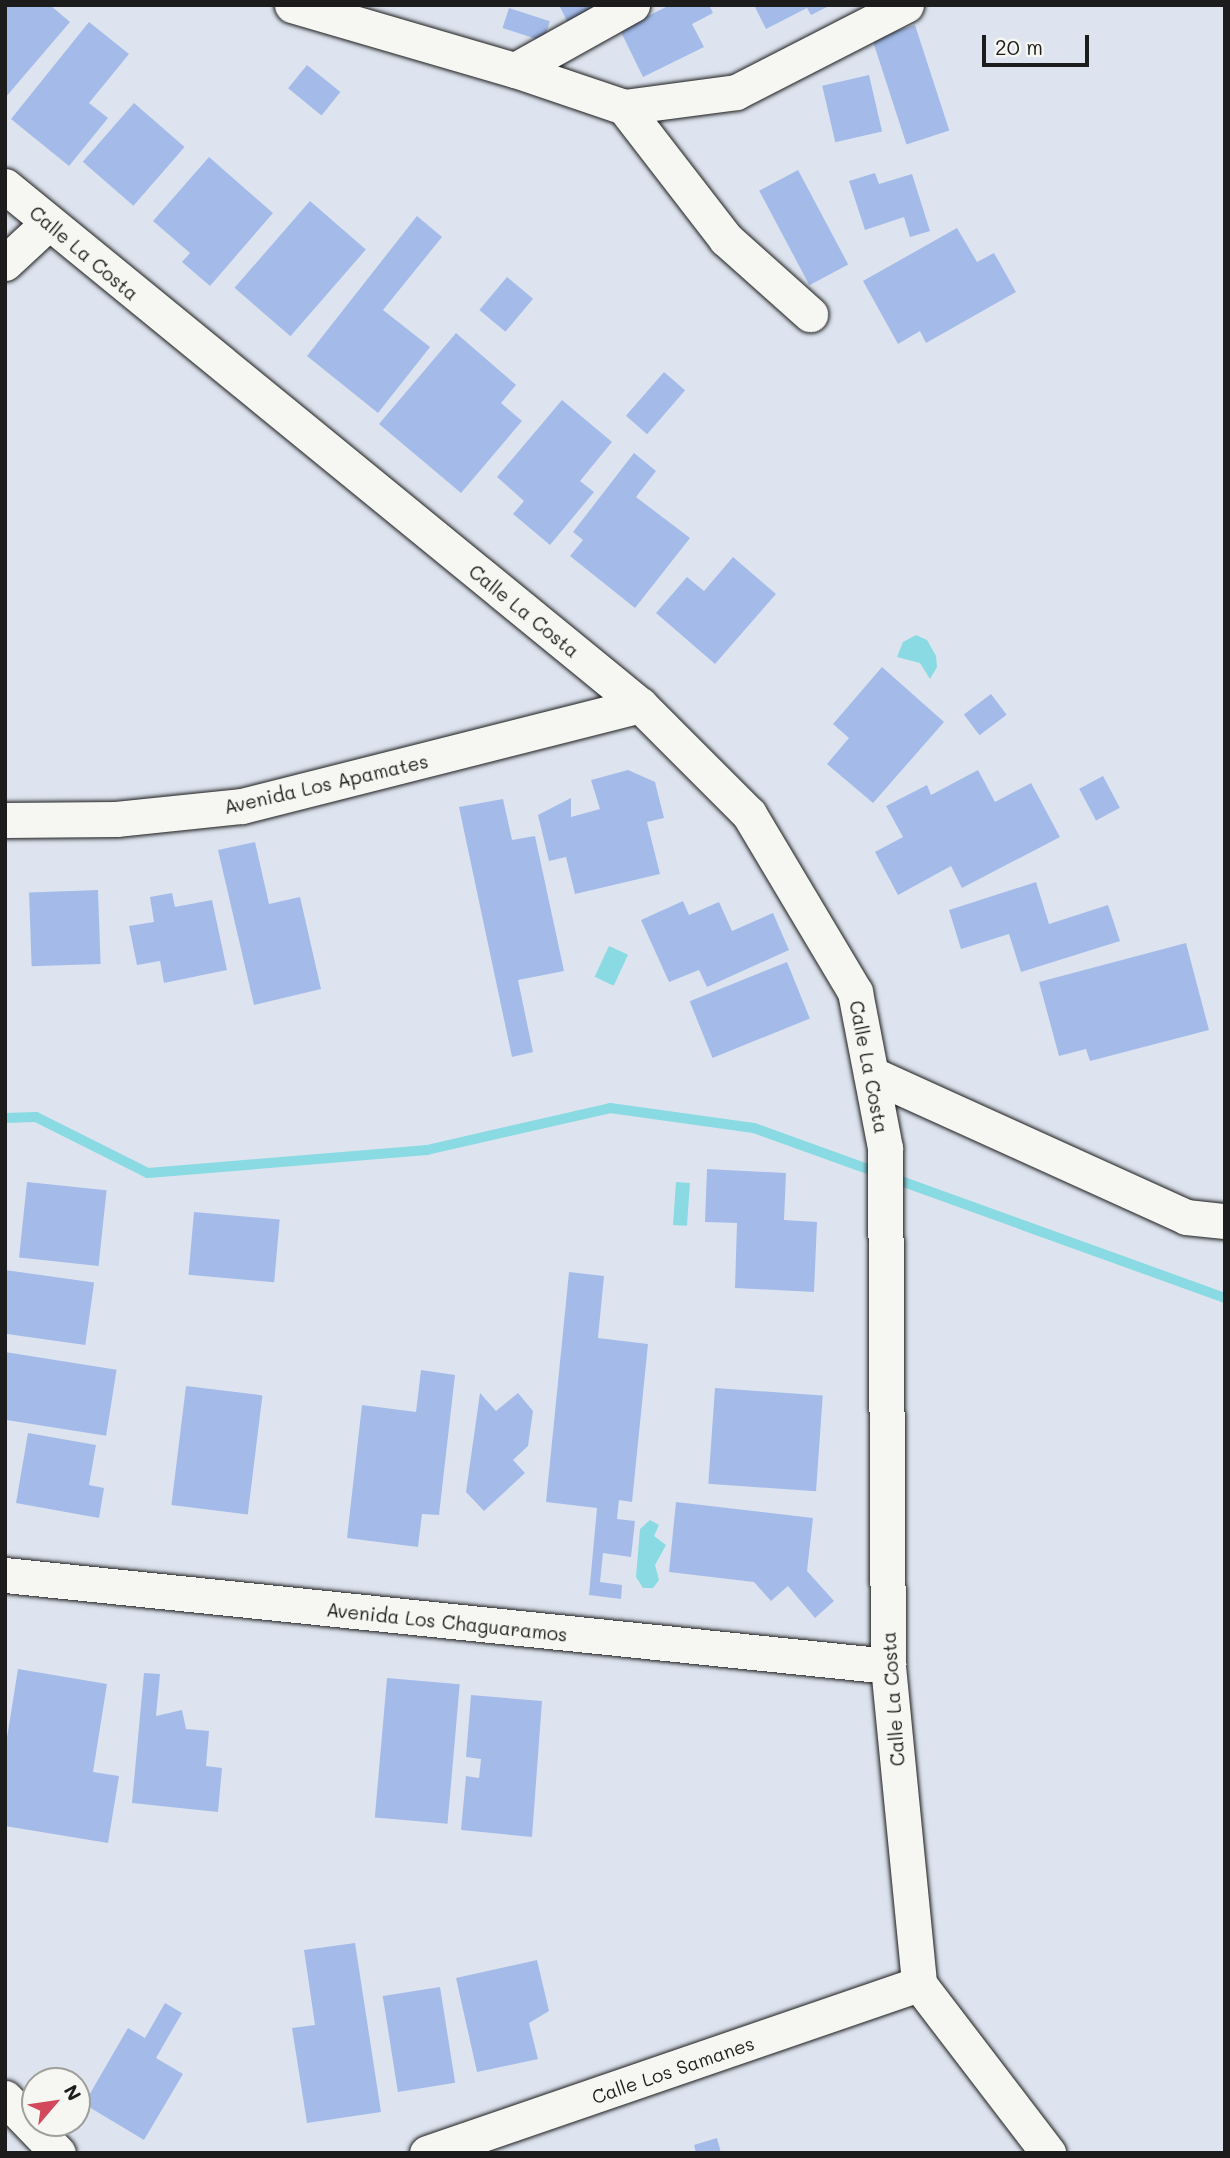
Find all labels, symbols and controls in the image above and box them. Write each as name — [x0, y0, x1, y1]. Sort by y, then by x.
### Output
scale bar — [985, 21, 1092, 65]
text: 20 m — [995, 33, 1043, 60]
street label: Calle La Costa — [25, 201, 143, 305]
street label: Calle La Costa — [464, 560, 584, 662]
street label: Avenida Los Apamates — [222, 749, 430, 819]
street label: Calle La Costa — [845, 999, 893, 1135]
street label: Avenida Los Chaguaramos — [325, 1598, 569, 1646]
street label: Calle La Costa — [877, 1631, 909, 1767]
street label: Calle Los Samanes — [589, 2031, 757, 2109]
north arrow — [21, 2067, 91, 2137]
text: N — [59, 2080, 87, 2105]

